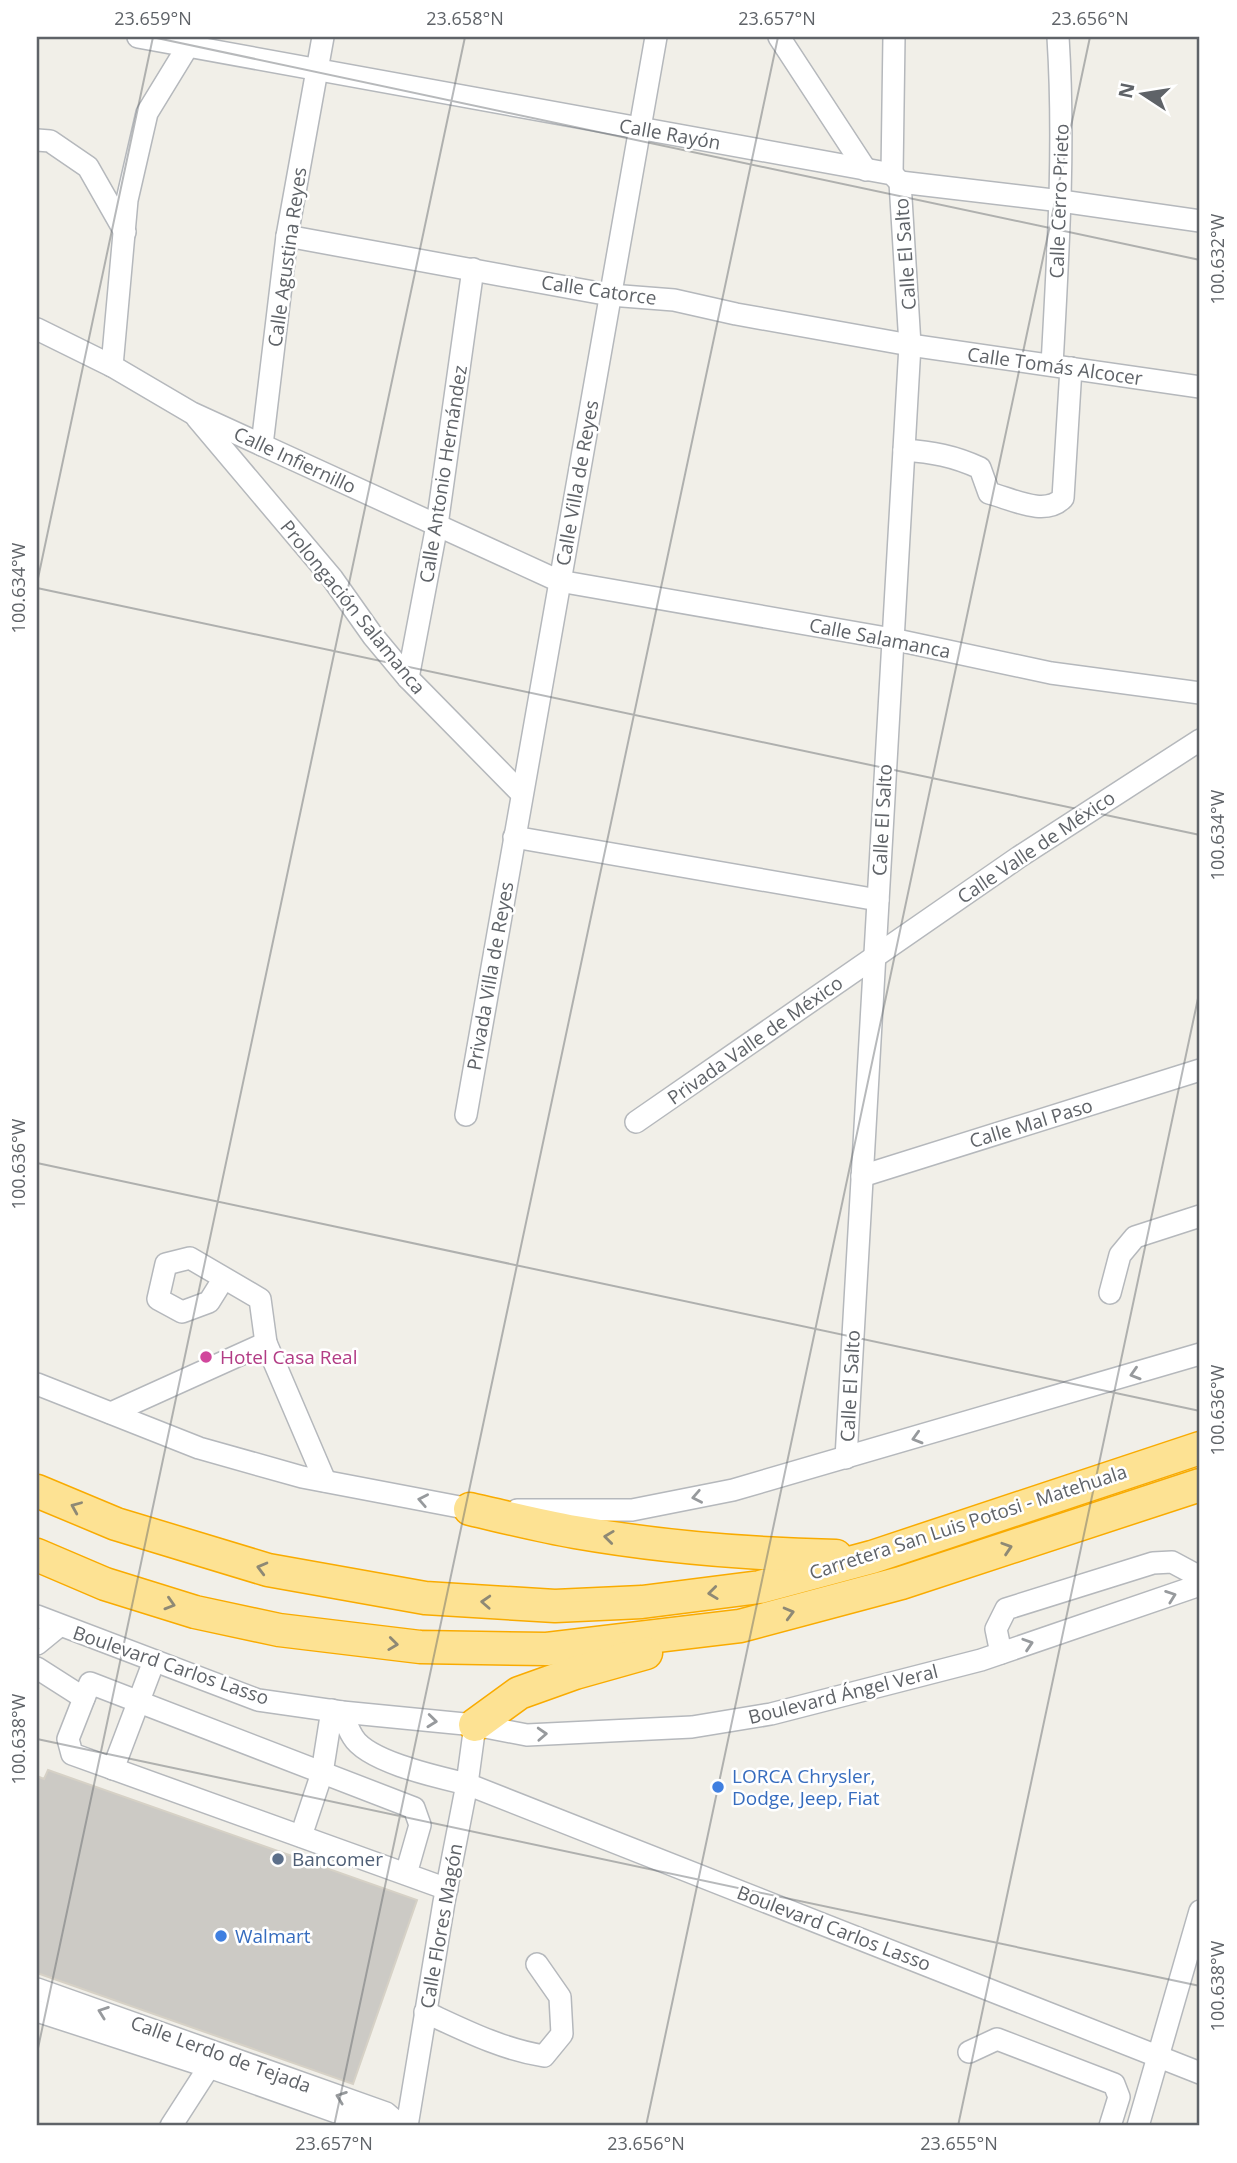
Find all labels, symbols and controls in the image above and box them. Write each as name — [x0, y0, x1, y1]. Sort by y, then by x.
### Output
text: 23.659°N — [114, 6, 192, 30]
text: 23.658°N — [426, 6, 504, 30]
text: 23.657°N — [738, 6, 816, 30]
text: 23.656°N — [1051, 6, 1129, 30]
north arrow — [1108, 60, 1178, 130]
text: N — [1112, 80, 1141, 101]
street label: Calle Rayón — [617, 112, 723, 156]
street label: Calle Cerro Prieto — [1043, 123, 1075, 279]
street label: Calle Agustina Reyes — [262, 166, 312, 348]
street label: Calle El Salto — [888, 197, 922, 311]
text: 100.632°W — [1205, 213, 1229, 304]
street label: Calle Catorce — [540, 269, 658, 311]
street label: Calle Tomás Alcocer — [966, 341, 1144, 391]
street label: Calle Antonio Hernández — [413, 363, 473, 585]
street label: Calle Villa de Reyes — [550, 398, 604, 568]
street label: Calle Infiernillo — [230, 420, 360, 500]
street label: Prolongación Salamanca — [275, 514, 431, 700]
text: 100.634°W — [6, 542, 30, 633]
street label: Calle Salamanca — [807, 612, 953, 664]
street label: Calle El Salto — [866, 763, 898, 877]
street label: Calle Valle de México — [952, 784, 1120, 910]
text: 100.634°W — [1205, 789, 1229, 880]
street label: Privada Villa de Reyes — [461, 880, 519, 1072]
street label: Privada Valle de México — [662, 970, 848, 1110]
street label: Calle Mal Paso — [966, 1092, 1096, 1154]
text: 100.636°W — [6, 1118, 30, 1209]
street label: Calle El Salto — [834, 1329, 866, 1443]
place label: Hotel Casa Real — [220, 1344, 357, 1370]
marker: Hotel Casa Real — [198, 1349, 214, 1365]
text: 100.636°W — [1205, 1364, 1229, 1455]
one-way arrow — [1129, 1365, 1141, 1380]
one-way arrow — [911, 1430, 923, 1444]
street label: Carretera San Luis Potosi - Matehuala — [806, 1458, 1130, 1586]
one-way arrow — [691, 1489, 703, 1504]
one-way arrow — [417, 1493, 429, 1508]
one-way arrow — [71, 1502, 83, 1516]
one-way arrow — [603, 1529, 615, 1544]
one-way arrow — [1001, 1542, 1013, 1557]
one-way arrow — [256, 1562, 268, 1576]
one-way arrow — [707, 1585, 719, 1600]
one-way arrow — [1164, 1590, 1176, 1604]
one-way arrow — [480, 1595, 491, 1610]
one-way arrow — [163, 1596, 176, 1610]
one-way arrow — [783, 1607, 795, 1621]
street label: Boulevard Carlos Lasso — [70, 1619, 272, 1711]
one-way arrow — [388, 1636, 399, 1651]
one-way arrow — [1022, 1638, 1034, 1652]
street label: Boulevard Ángel Veral — [745, 1658, 941, 1730]
text: 100.638°W — [6, 1693, 30, 1784]
one-way arrow — [426, 1713, 437, 1728]
one-way arrow — [537, 1727, 548, 1742]
place label: LORCA Chrysler, Dodge, Jeep, Fiat — [732, 1763, 880, 1811]
marker: LORCA Chrysler, Dodge, Jeep, Fiat — [710, 1779, 726, 1795]
street label: Calle Flores Magón — [414, 1841, 468, 2011]
place label: Bancomer — [292, 1846, 383, 1872]
marker: Bancomer — [270, 1851, 286, 1867]
street label: Boulevard Carlos Lasso — [733, 1879, 935, 1977]
place label: Walmart — [235, 1923, 311, 1949]
marker: Walmart — [213, 1928, 229, 1944]
text: 100.638°W — [1205, 1940, 1229, 2031]
one-way arrow — [98, 2006, 110, 2020]
street label: Calle Lerdo de Tejada — [127, 2009, 315, 2099]
one-way arrow — [335, 2091, 347, 2105]
text: 23.657°N — [295, 2131, 373, 2155]
text: 23.656°N — [607, 2131, 685, 2155]
text: 23.655°N — [920, 2131, 998, 2155]

